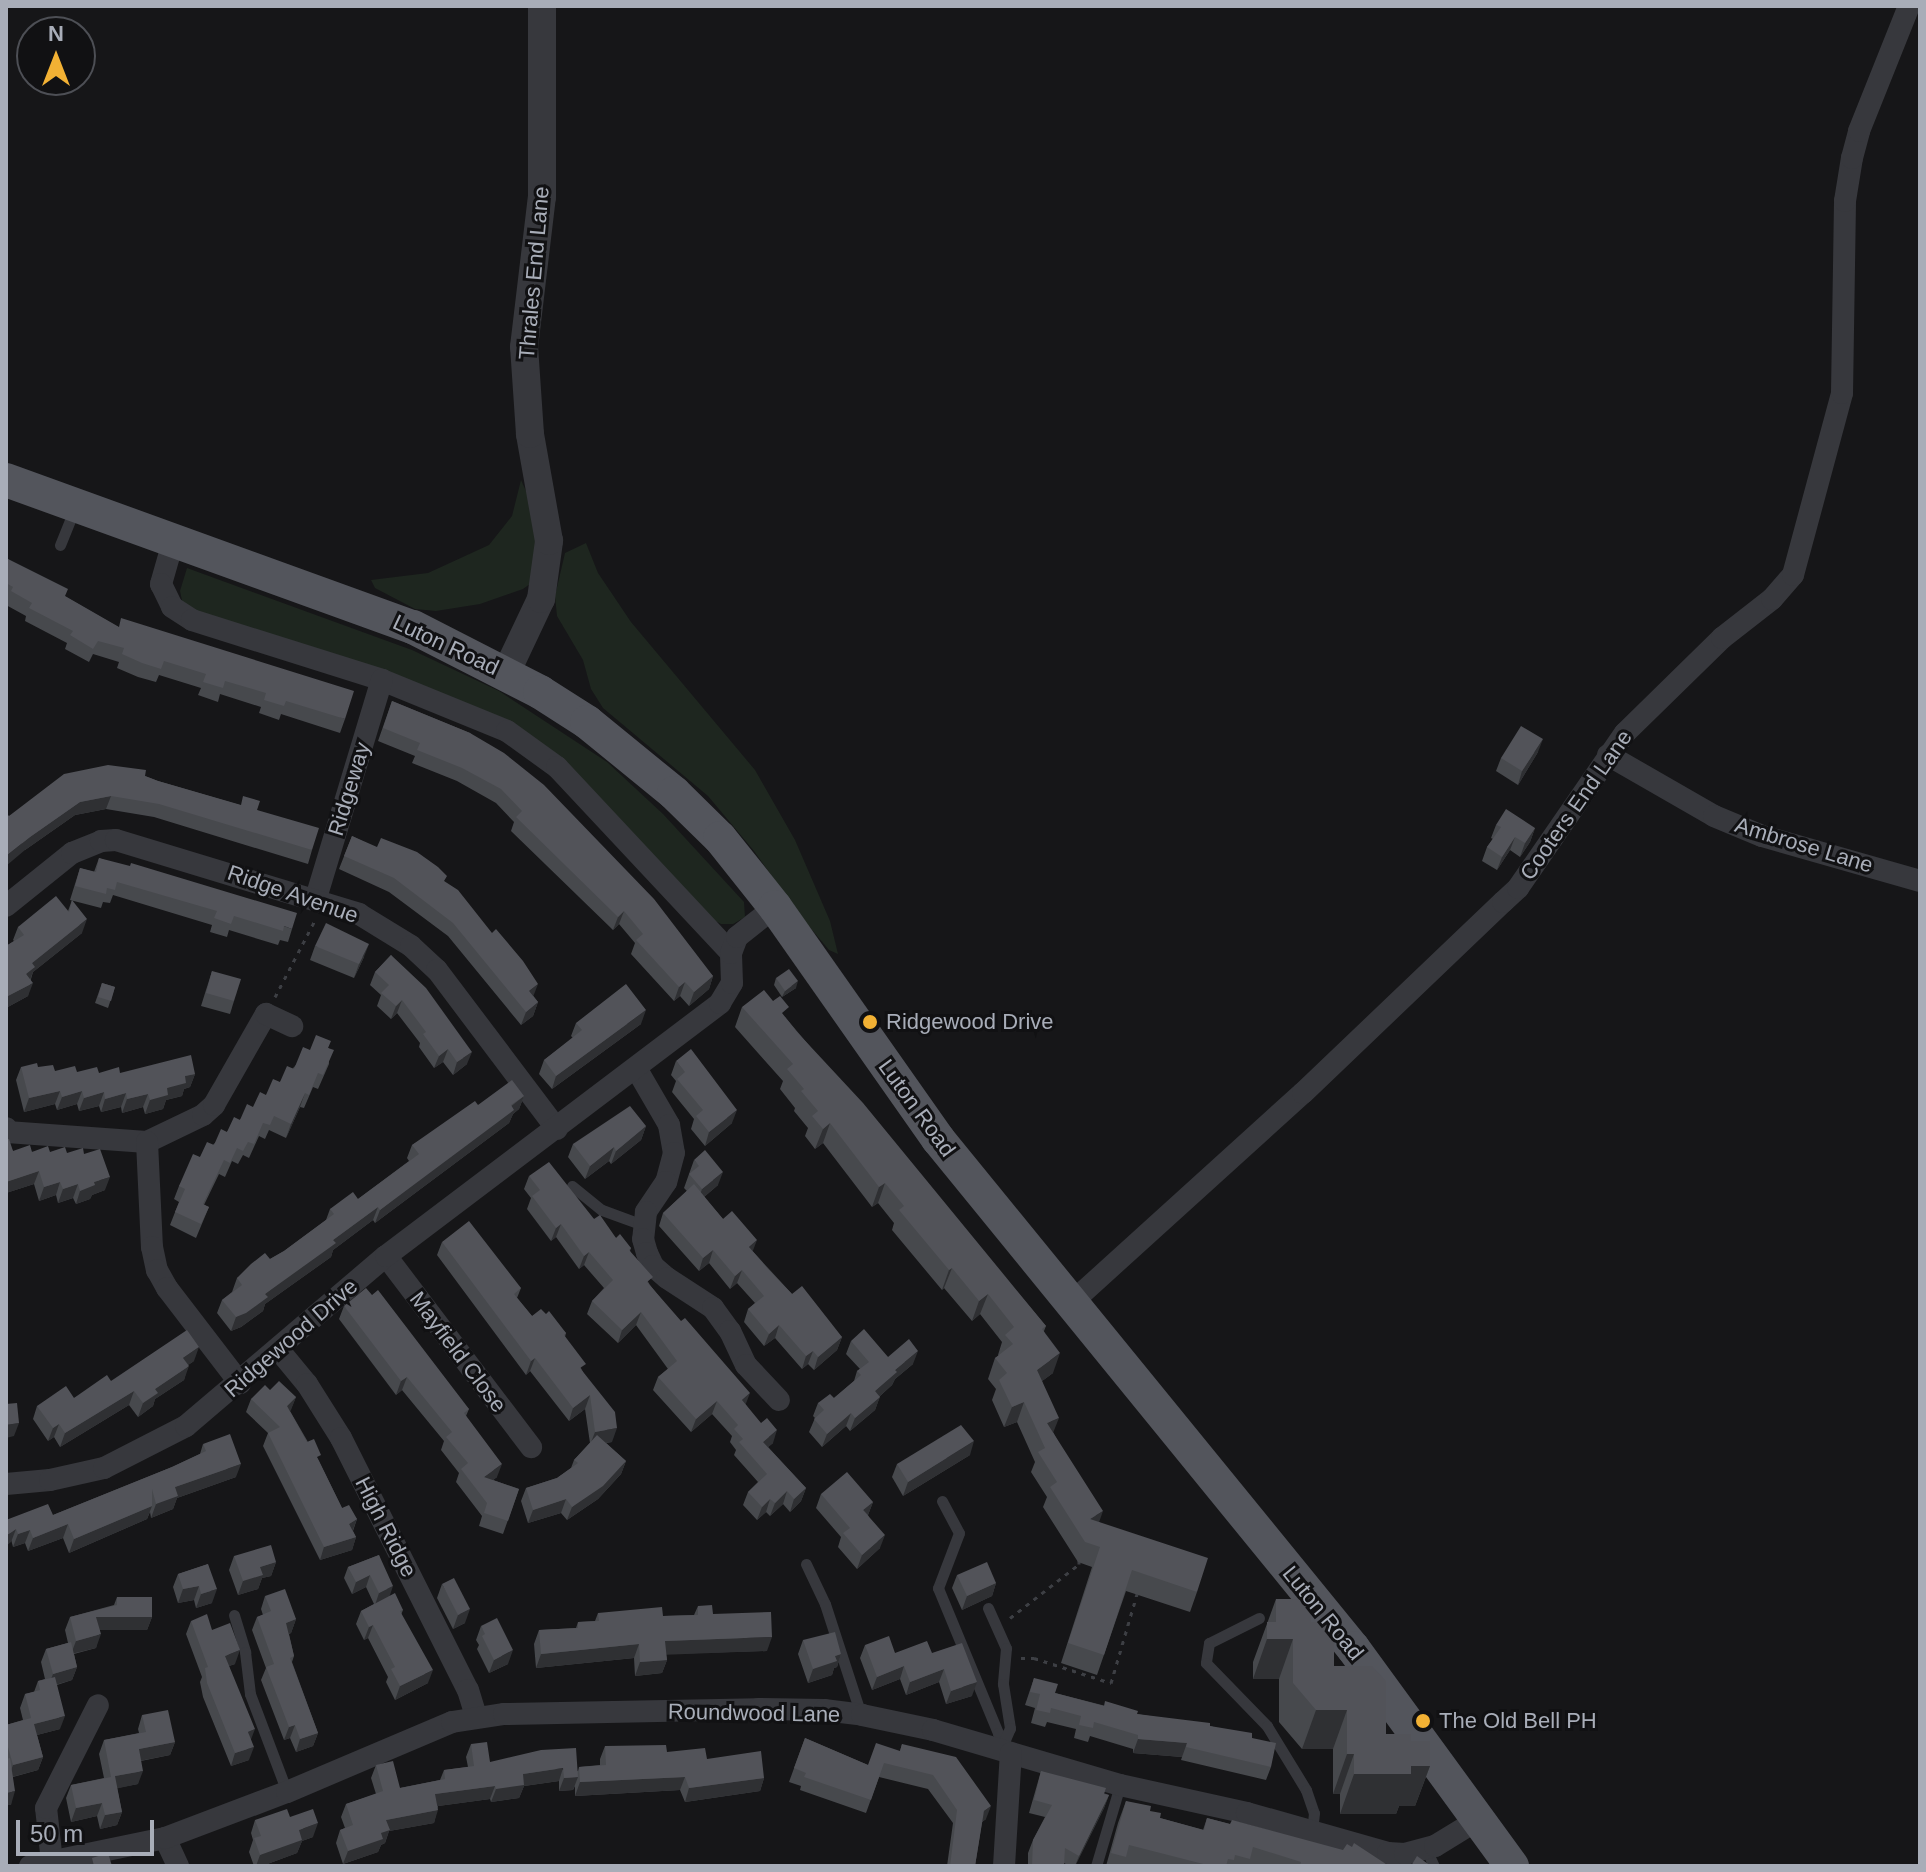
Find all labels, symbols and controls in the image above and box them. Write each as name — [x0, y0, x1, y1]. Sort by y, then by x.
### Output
north arrow — [16, 16, 96, 96]
text: N — [48, 21, 64, 46]
street label: Thrales End Lane — [513, 185, 555, 361]
street label: Luton Road — [389, 609, 503, 681]
street label: Cooters End Lane — [1514, 725, 1638, 885]
street label: Ridgeway — [322, 739, 376, 839]
street label: Ambrose Lane — [1732, 811, 1876, 879]
street label: Ridge Avenue — [224, 859, 362, 929]
place label: Ridgewood Drive — [886, 1009, 1054, 1035]
marker: Ridgewood Drive — [861, 1013, 879, 1031]
street label: Luton Road — [873, 1054, 961, 1162]
street label: Ridgewood Drive — [219, 1273, 363, 1403]
street label: Mayfield Close — [404, 1286, 512, 1418]
street label: High Ridge — [350, 1473, 422, 1581]
street label: Luton Road — [1277, 1560, 1369, 1666]
street label: Roundwood Lane — [668, 1698, 840, 1728]
place label: The Old Bell PH — [1439, 1708, 1597, 1734]
marker: The Old Bell PH — [1414, 1712, 1432, 1730]
scale bar — [20, 1804, 158, 1854]
text: 50 m — [30, 1820, 83, 1847]

